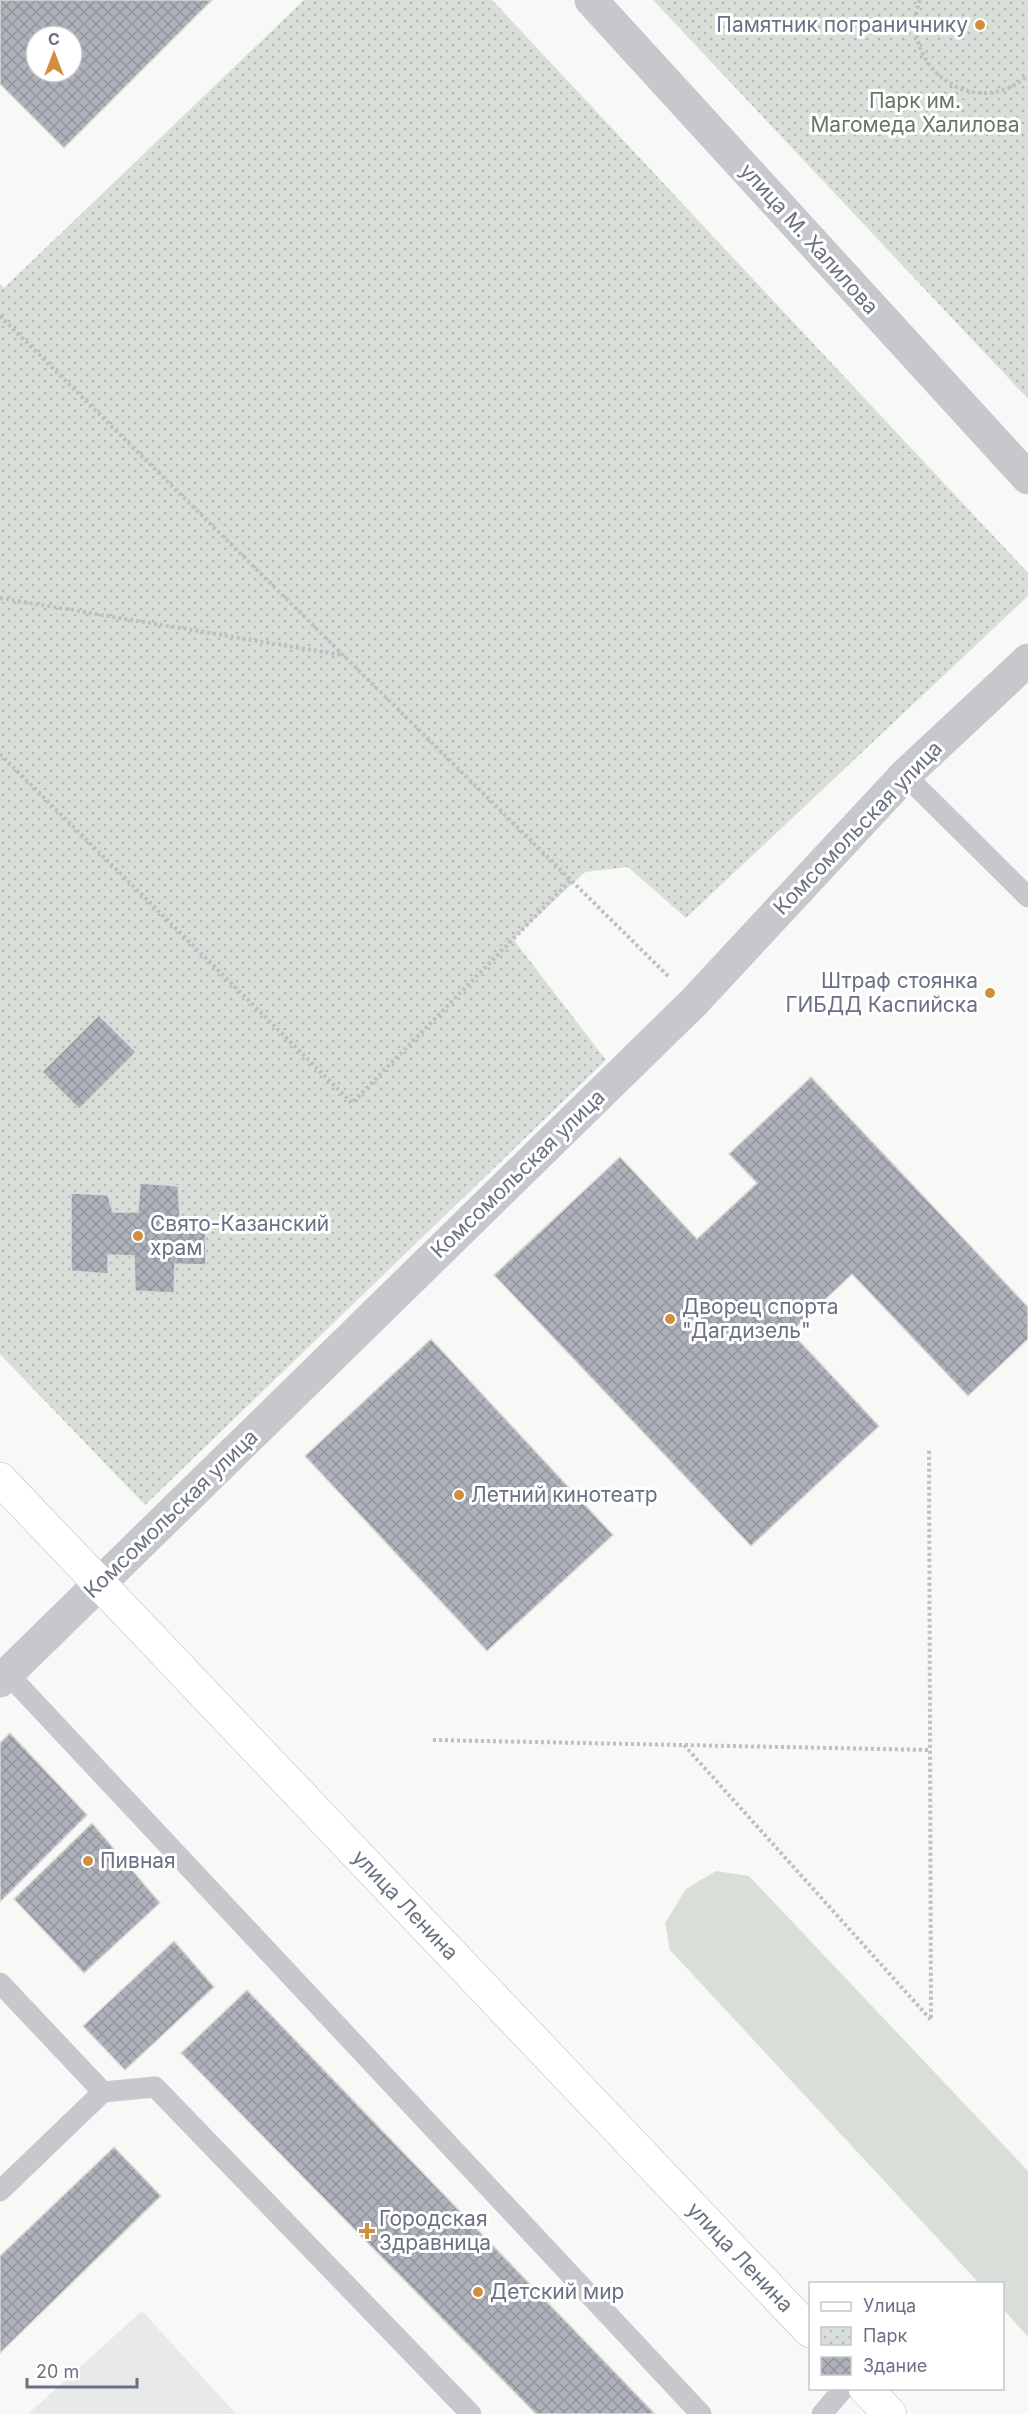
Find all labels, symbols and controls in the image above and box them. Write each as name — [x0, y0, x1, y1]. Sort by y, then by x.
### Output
place label: Памятник пограничнику — [716, 12, 968, 37]
marker: Памятник пограничнику — [973, 18, 987, 32]
north arrow — [24, 24, 84, 84]
text: С — [48, 29, 60, 49]
park label: Парк им. Магомеда Халилова — [810, 88, 1020, 137]
street label: улица М. Халилова — [735, 158, 884, 319]
street label: Комсомольская улица — [768, 736, 947, 920]
place label: Штраф стоянка ГИБДД Каспийска — [785, 968, 978, 1017]
marker: Штраф стоянка ГИБДД Каспийска — [983, 986, 997, 1000]
street label: Комсомольская улица — [426, 1084, 610, 1263]
place label: Свято-Казанский храм — [150, 1211, 329, 1260]
marker: Свято-Казанский храм — [131, 1229, 145, 1243]
place label: Дворец спорта "Дагдизель" — [682, 1294, 839, 1343]
marker: Дворец спорта "Дагдизель" — [663, 1312, 677, 1326]
street label: Комсомольская улица — [79, 1424, 263, 1603]
place label: Летний кинотеатр — [471, 1482, 658, 1507]
marker: Летний кинотеатр — [452, 1488, 466, 1502]
street label: улица Ленина — [347, 1844, 464, 1965]
place label: Пивная — [100, 1848, 176, 1873]
marker: Пивная — [81, 1854, 95, 1868]
street label: улица Ленина — [682, 2197, 799, 2317]
place label: Городская Здравница — [379, 2206, 491, 2255]
marker: Городская Здравница — [360, 2224, 374, 2238]
place label: Детский мир — [490, 2279, 624, 2304]
legend — [809, 2282, 1004, 2390]
marker: Детский мир — [471, 2285, 485, 2299]
text: Улица — [863, 2295, 916, 2316]
text: Парк — [863, 2325, 908, 2346]
scale bar — [27, 2351, 136, 2389]
text: Здание — [863, 2355, 927, 2376]
text: 20 m — [36, 2361, 79, 2382]

